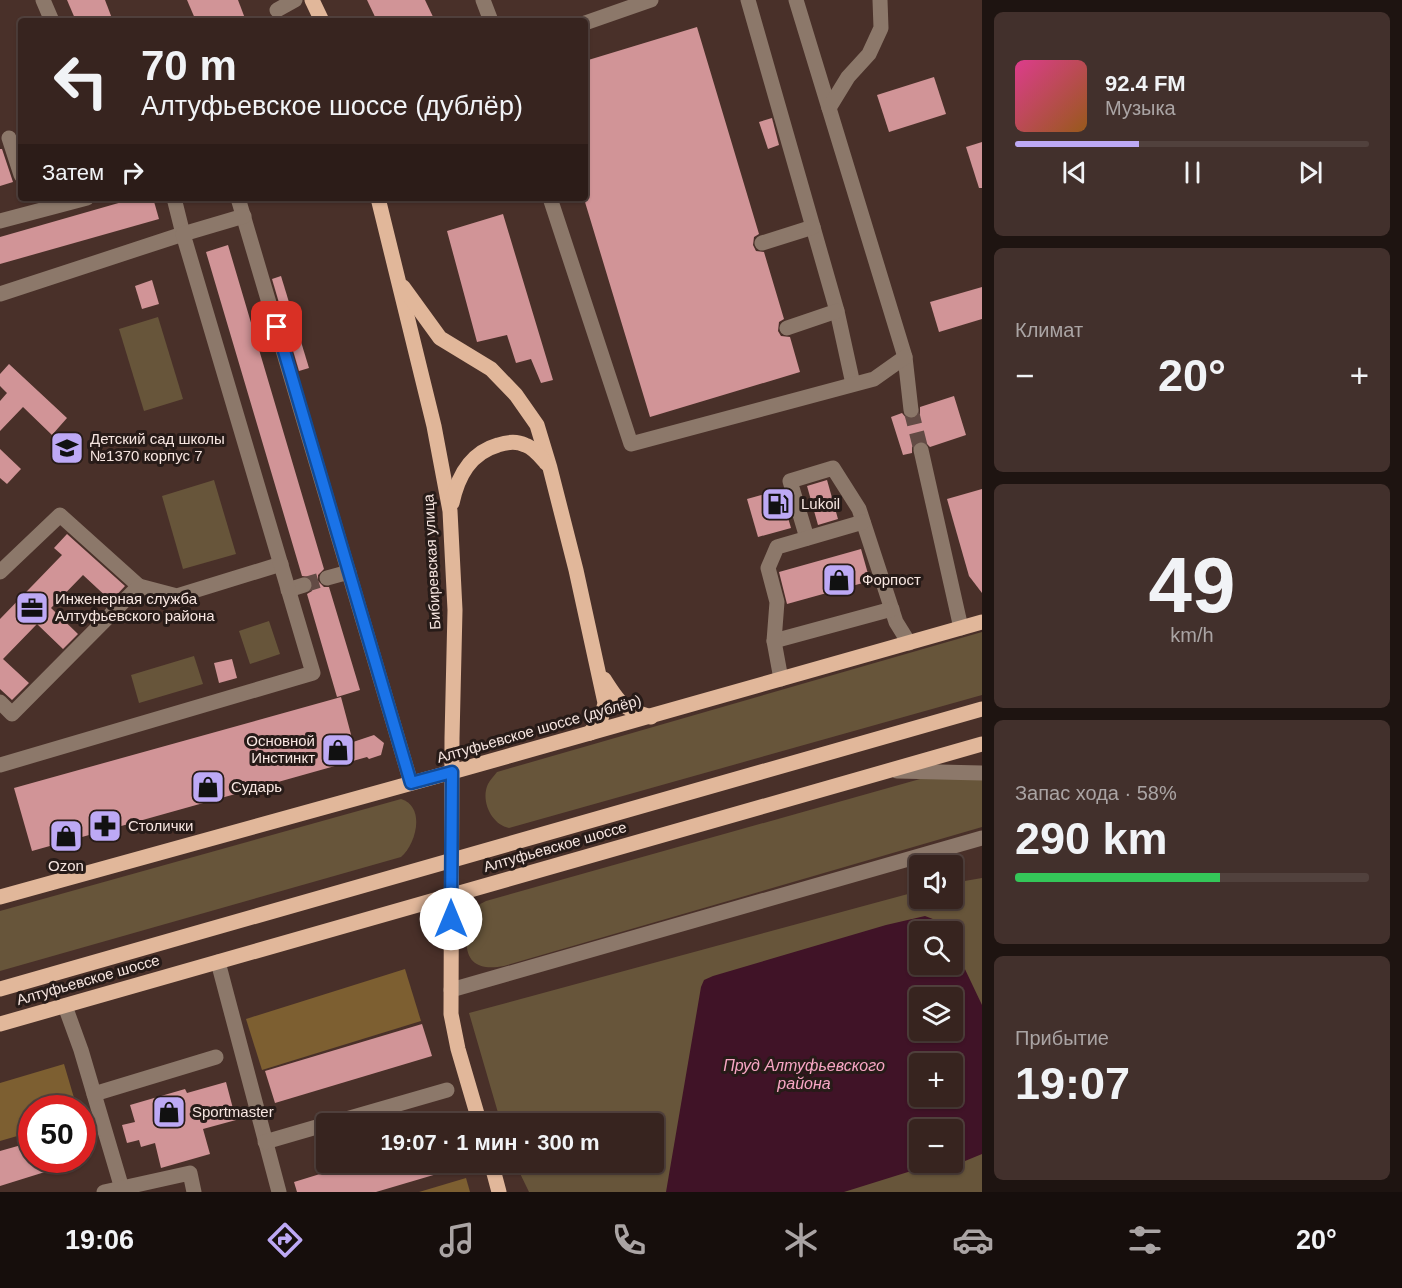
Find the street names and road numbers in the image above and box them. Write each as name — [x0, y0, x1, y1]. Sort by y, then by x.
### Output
street label: Бибиревская улица — [419, 493, 444, 630]
street label: Алтуфьевское шоссе (дублёр) — [435, 691, 643, 766]
street label: Алтуфьевское шоссе — [481, 818, 628, 875]
street label: Алтуфьевское шоссе — [14, 951, 161, 1008]

